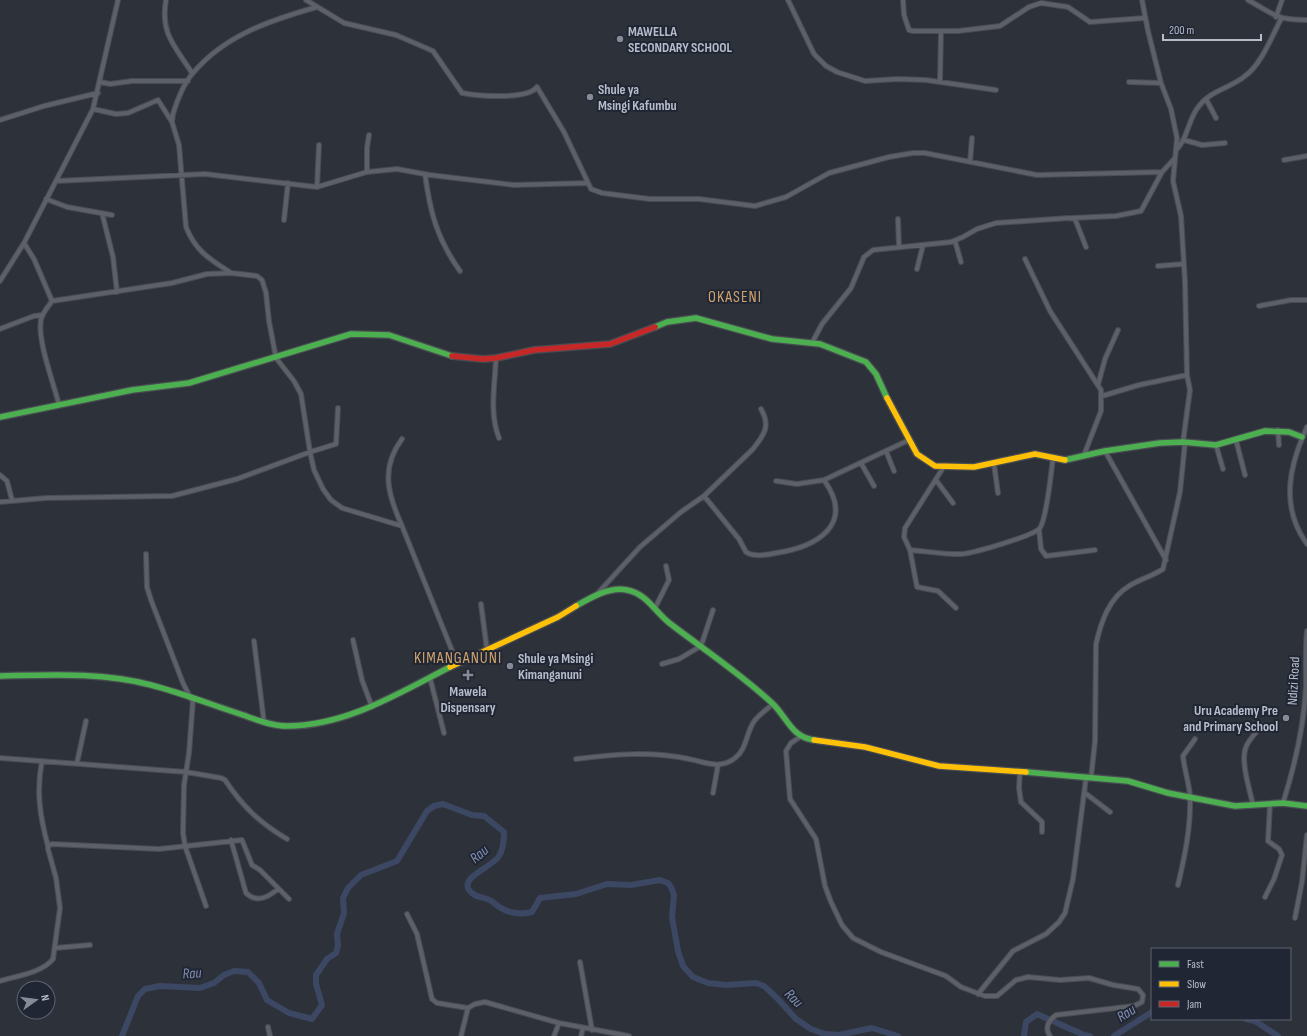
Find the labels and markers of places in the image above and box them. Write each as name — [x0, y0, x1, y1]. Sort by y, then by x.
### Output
place label: MAWELLA SECONDARY SCHOOL — [628, 23, 732, 56]
marker: MAWELLA SECONDARY SCHOOL — [615, 34, 625, 44]
place label: Shule ya Msingi Kafumbu — [598, 81, 677, 114]
marker: Shule ya Msingi Kafumbu — [585, 92, 595, 102]
place label: Shule ya Msingi Kimanganuni — [518, 650, 593, 683]
marker: Shule ya Msingi Kimanganuni — [505, 661, 515, 671]
marker: Mawela Dispensary — [462, 669, 474, 681]
place label: Mawela Dispensary — [440, 683, 496, 716]
place label: Uru Academy Pre and Primary School — [1183, 702, 1278, 735]
marker: Uru Academy Pre and Primary School — [1281, 713, 1291, 723]

